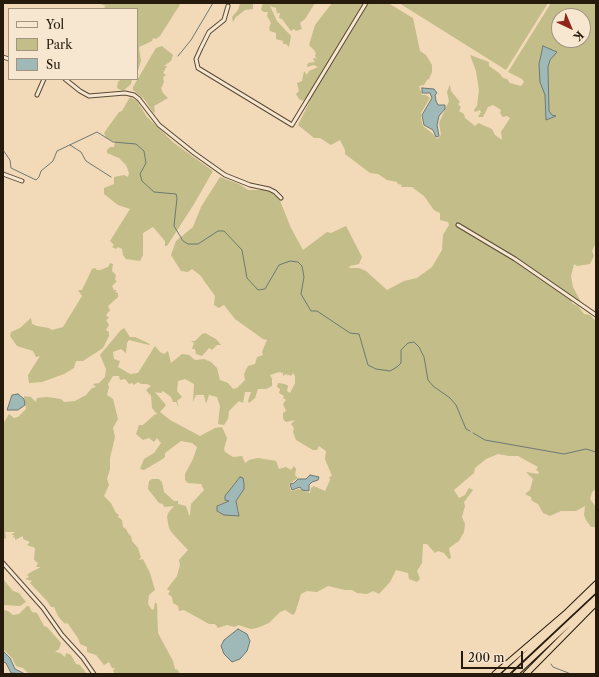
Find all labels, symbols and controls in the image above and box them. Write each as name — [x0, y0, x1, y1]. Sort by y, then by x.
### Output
legend — [8, 8, 138, 80]
north arrow — [551, 8, 591, 48]
text: Yol — [46, 17, 64, 32]
text: K — [571, 28, 587, 44]
text: Park — [46, 37, 72, 52]
text: Su — [46, 57, 61, 72]
scale bar — [463, 643, 525, 669]
text: 200 m — [468, 650, 505, 665]

